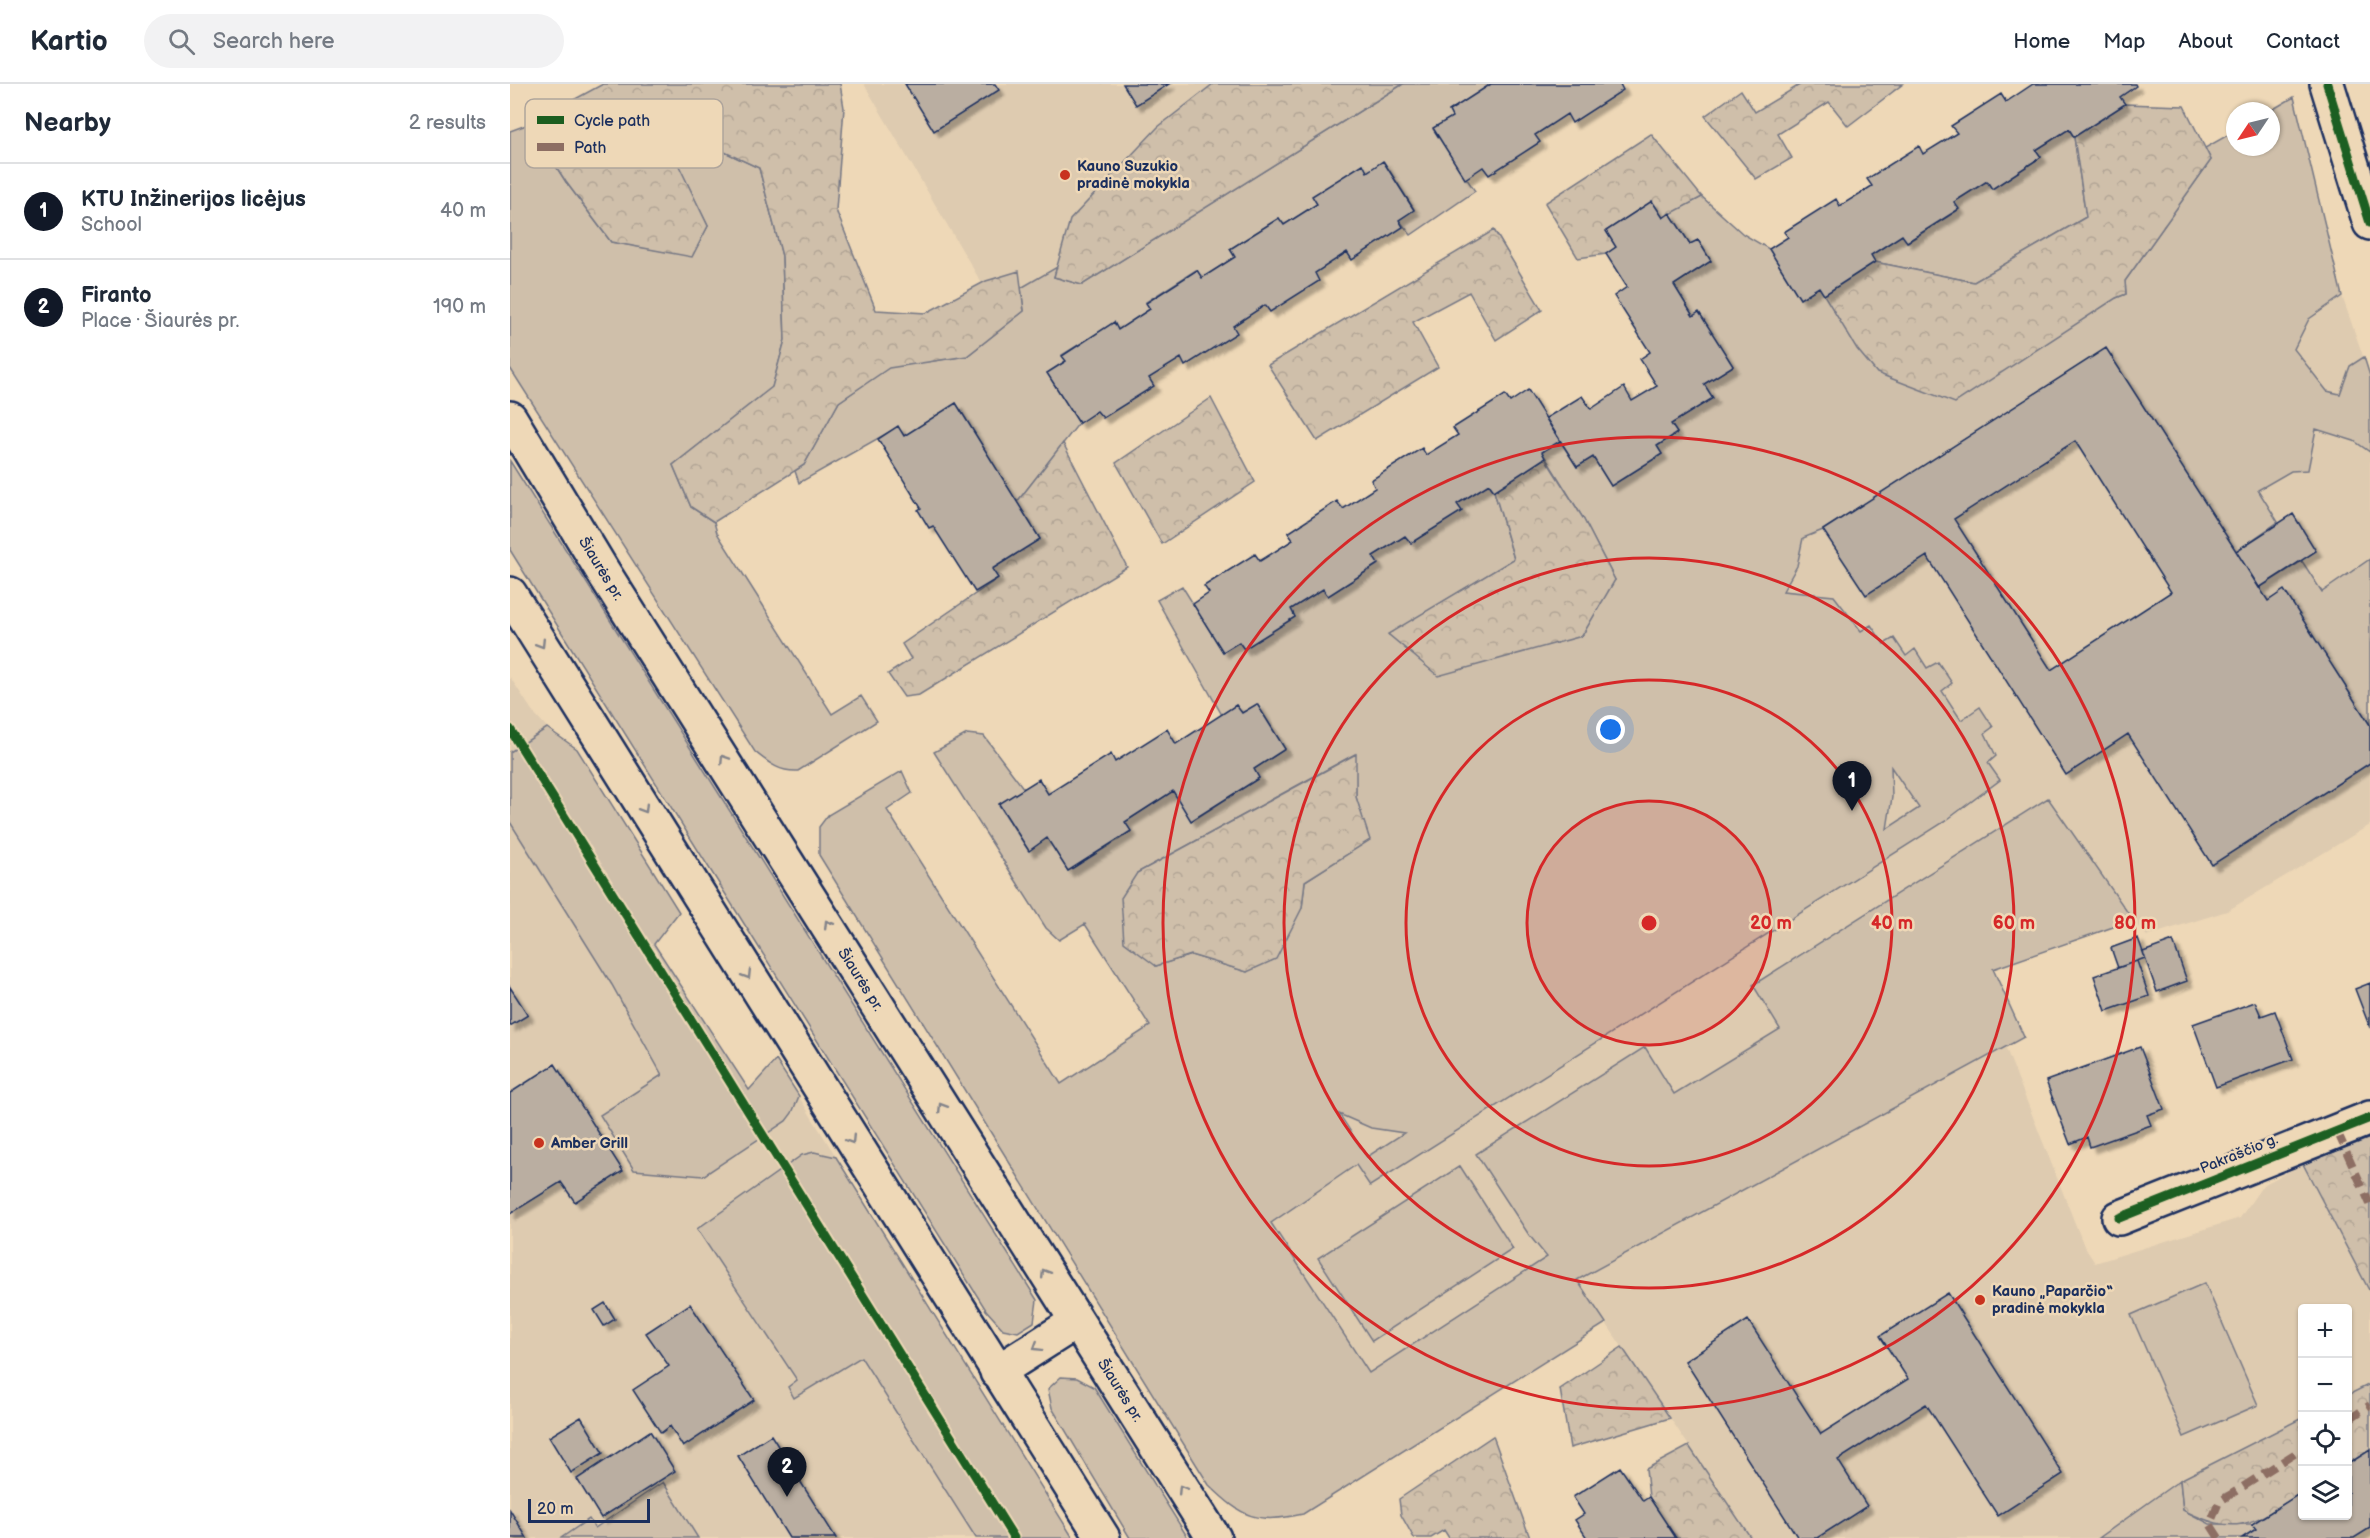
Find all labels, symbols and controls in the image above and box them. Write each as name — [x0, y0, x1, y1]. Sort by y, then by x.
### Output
search box — [144, 14, 564, 68]
text: Kartio — [30, 25, 108, 58]
icon: search — [165, 25, 198, 58]
text: Search here — [213, 28, 335, 55]
text: Home — [2013, 29, 2070, 54]
text: Map — [2103, 29, 2145, 54]
text: About — [2178, 29, 2233, 54]
text: Contact — [2266, 29, 2340, 54]
legend — [525, 99, 723, 168]
north arrow — [2226, 102, 2280, 156]
text: Nearby — [24, 108, 111, 139]
text: 2 results — [409, 111, 486, 135]
text: Cycle path — [574, 112, 650, 131]
text: Path — [574, 139, 606, 158]
place label: Kauno Suzukio pradinė mokykla — [1077, 157, 1190, 193]
marker: Kauno Suzukio pradinė mokykla — [1058, 168, 1072, 182]
text: KTU Inžinerijos licėjus — [81, 186, 306, 213]
text: 1 — [39, 199, 48, 223]
text: 40 m — [440, 199, 486, 223]
text: School — [81, 213, 142, 237]
text: Firanto — [81, 282, 152, 309]
text: 2 — [38, 295, 49, 319]
text: 190 m — [433, 295, 486, 319]
text: Place · Šiaurės pr. — [81, 309, 239, 333]
street label: Šiaurės pr. — [575, 533, 628, 604]
one-way arrow — [533, 638, 545, 648]
your location — [1596, 715, 1625, 744]
one-way arrow — [719, 755, 731, 765]
pin: 1 — [1832, 762, 1872, 811]
one-way arrow — [637, 803, 649, 813]
centre of rings — [1639, 913, 1659, 933]
text: 20 m — [1750, 913, 1792, 934]
text: 40 m — [1871, 913, 1913, 934]
text: 60 m — [1993, 913, 2035, 934]
text: 80 m — [2114, 913, 2156, 934]
one-way arrow — [823, 920, 835, 930]
street label: Šiaurės pr. — [834, 944, 888, 1015]
one-way arrow — [740, 969, 752, 979]
one-way arrow — [938, 1103, 950, 1113]
street label: Pakraščio g. — [2197, 1130, 2281, 1178]
place label: Amber Grill — [550, 1134, 628, 1153]
one-way arrow — [843, 1134, 855, 1144]
marker: Amber Grill — [532, 1136, 546, 1150]
one-way arrow — [1042, 1268, 1053, 1279]
place label: Kauno „Paparčio“ pradinė mokykla — [1992, 1282, 2113, 1318]
marker: Kauno „Paparčio“ pradinė mokykla — [1973, 1293, 1987, 1307]
map controls — [2298, 1304, 2352, 1520]
button: + — [2298, 1304, 2352, 1358]
one-way arrow — [1033, 1340, 1044, 1351]
street label: Šiaurės pr. — [1093, 1355, 1148, 1425]
button: − — [2298, 1358, 2352, 1412]
button: locate — [2298, 1412, 2352, 1466]
pin: 2 — [768, 1448, 806, 1497]
button: layers — [2298, 1466, 2352, 1520]
one-way arrow — [1179, 1484, 1190, 1495]
scale bar — [528, 1496, 650, 1524]
text: 20 m — [537, 1500, 573, 1519]

